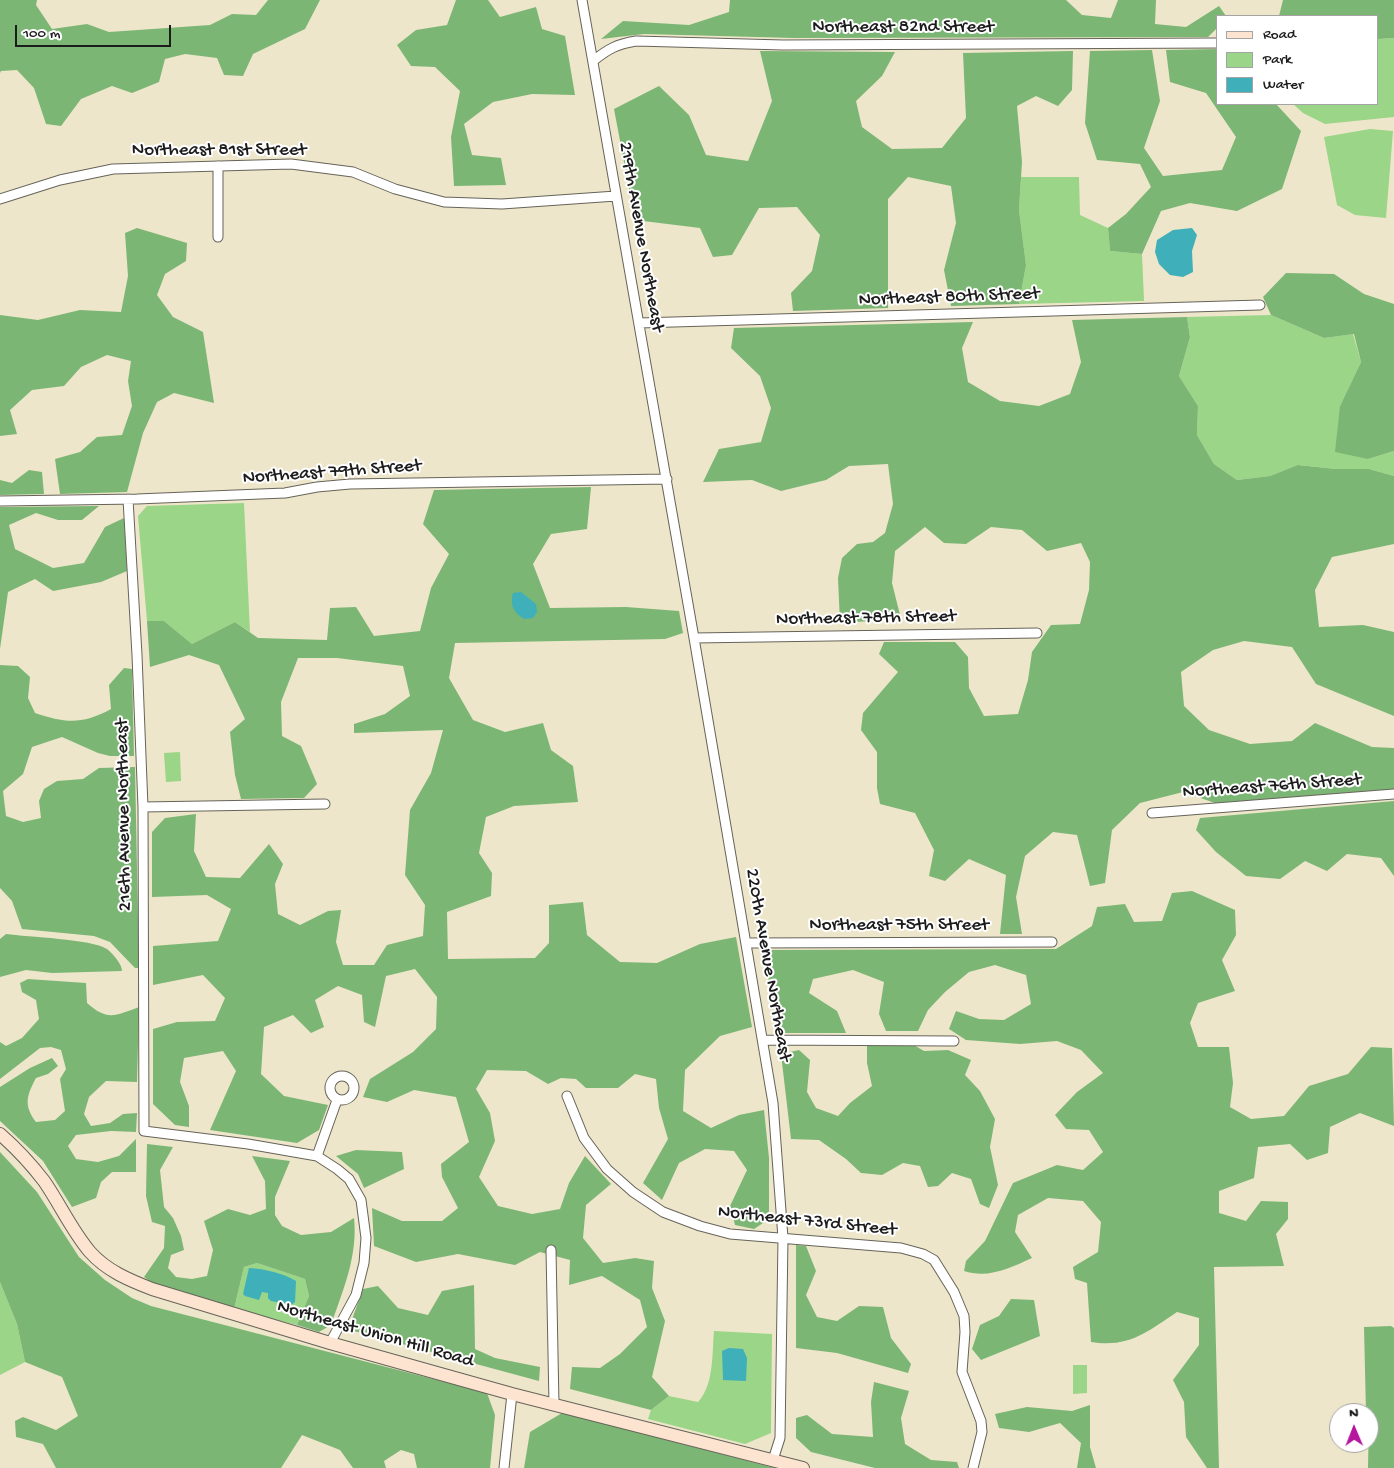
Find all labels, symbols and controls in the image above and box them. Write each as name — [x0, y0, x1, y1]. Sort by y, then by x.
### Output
scale bar — [18, 15, 174, 47]
legend — [1216, 15, 1379, 105]
street label: Northeast 82nd Street — [812, 17, 994, 39]
text: 100 m — [23, 25, 60, 43]
text: Road — [1263, 26, 1296, 44]
text: Park — [1263, 51, 1292, 69]
text: Water — [1263, 76, 1303, 94]
street label: Northeast 81st Street — [132, 140, 306, 162]
street label: 219th Avenue Northeast — [612, 140, 668, 334]
street label: Northeast 80th Street — [858, 283, 1040, 313]
street label: Northeast 79th Street — [242, 455, 422, 491]
street label: Northeast 78th Street — [776, 606, 956, 632]
street label: 216th Avenue Northeast — [112, 718, 138, 912]
street label: Northeast 76th Street — [1182, 769, 1362, 805]
street label: 220th Avenue Northeast — [739, 867, 795, 1063]
street label: Northeast 75th Street — [809, 915, 989, 937]
street label: Northeast 73rd Street — [717, 1201, 897, 1243]
street label: Northeast Union Hill Road — [274, 1296, 476, 1374]
north arrow — [1329, 1403, 1379, 1453]
text: N — [1349, 1405, 1358, 1422]

